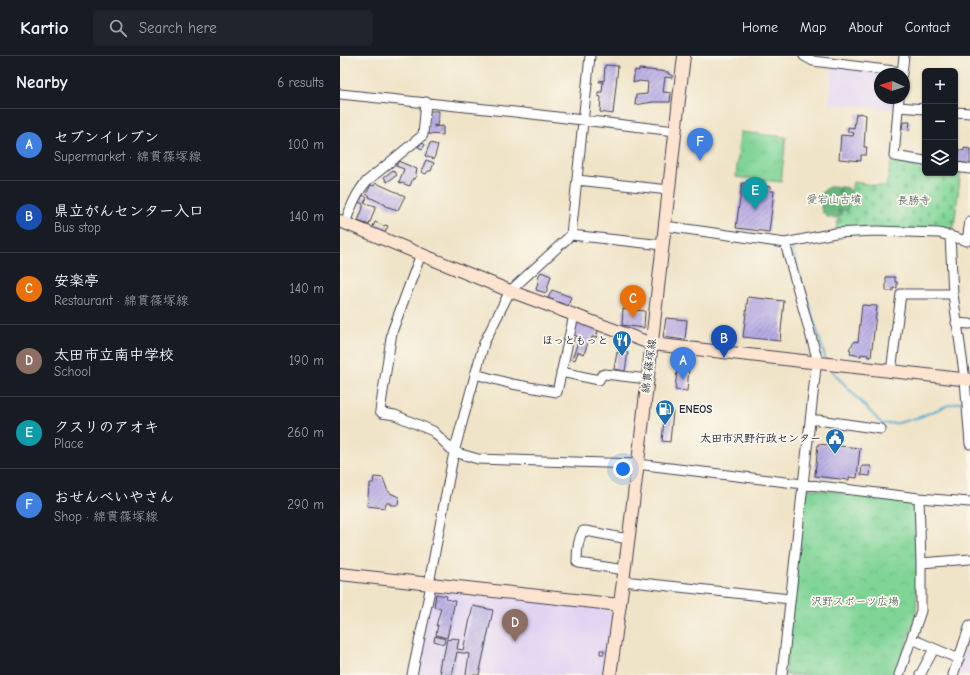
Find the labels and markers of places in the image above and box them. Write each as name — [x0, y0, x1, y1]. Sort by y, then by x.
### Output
pin: F — [687, 128, 713, 161]
pin: E — [742, 177, 768, 210]
pin: C — [620, 285, 646, 318]
pin: B — [711, 325, 737, 358]
restaurant icon: ほっともっと — [611, 329, 633, 357]
place label: ほっともっと — [542, 334, 608, 347]
pin: A — [670, 347, 696, 380]
fuel station icon: ENEOS — [654, 398, 676, 426]
place label: ENEOS — [679, 403, 712, 416]
public building icon: 太田市沢野行政センター — [824, 427, 846, 455]
place label: 太田市沢野行政センター — [700, 432, 821, 445]
pin: D — [502, 609, 528, 642]

